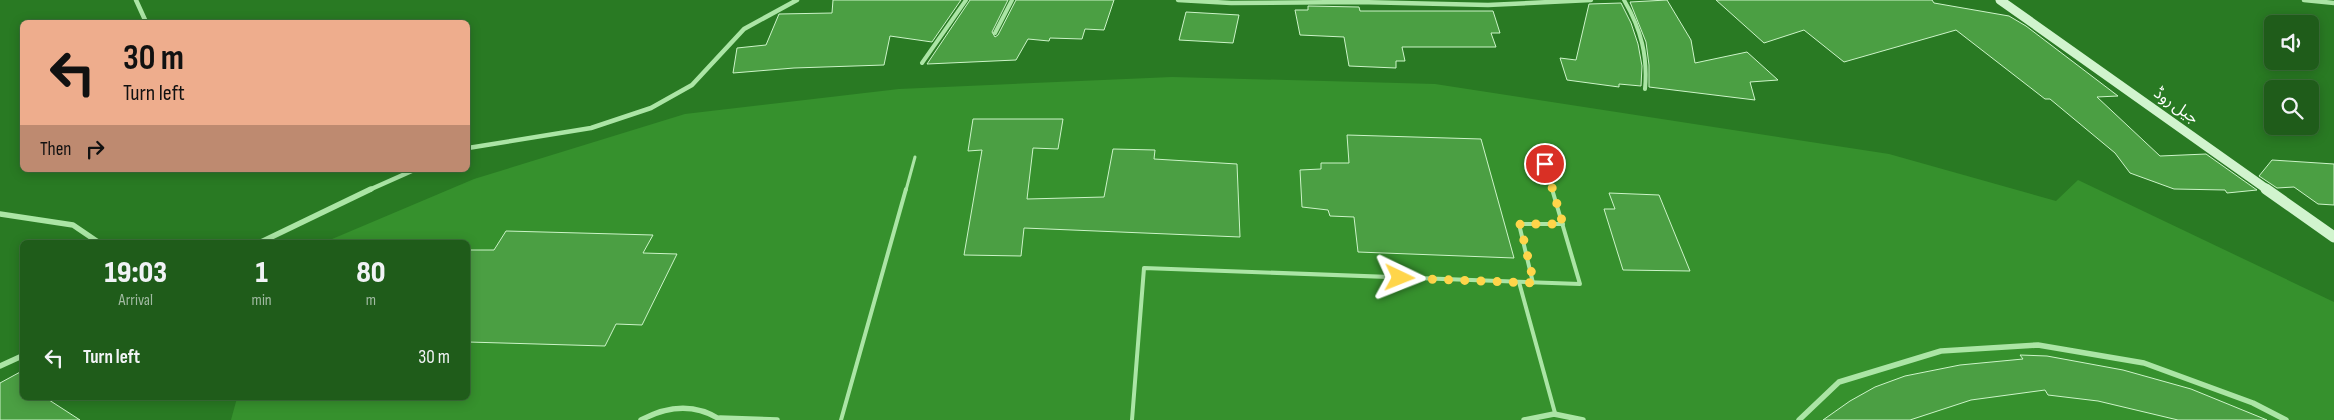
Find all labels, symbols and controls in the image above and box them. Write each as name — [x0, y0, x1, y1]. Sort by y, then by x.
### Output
map controls — [2264, 15, 2319, 135]
button: sound — [2264, 15, 2319, 70]
text: 30 m — [123, 37, 184, 80]
icon: left — [40, 40, 105, 105]
text: Turn left — [123, 80, 185, 107]
button: search — [2264, 80, 2319, 135]
street label: جیل روڈ — [2150, 83, 2202, 128]
icon: right — [81, 135, 109, 163]
text: Then — [40, 138, 71, 161]
pin — [1524, 143, 1566, 185]
icon: arrive — [1531, 150, 1559, 178]
position arrow — [1373, 251, 1425, 303]
text: 19:03 — [104, 255, 167, 291]
text: 1 — [256, 255, 268, 291]
text: 80 — [356, 255, 386, 291]
text: Arrival — [119, 291, 153, 310]
text: min — [252, 291, 272, 310]
text: m — [366, 291, 376, 310]
icon: left — [40, 344, 68, 372]
text: Turn left — [83, 346, 140, 369]
text: 30 m — [418, 346, 450, 369]

